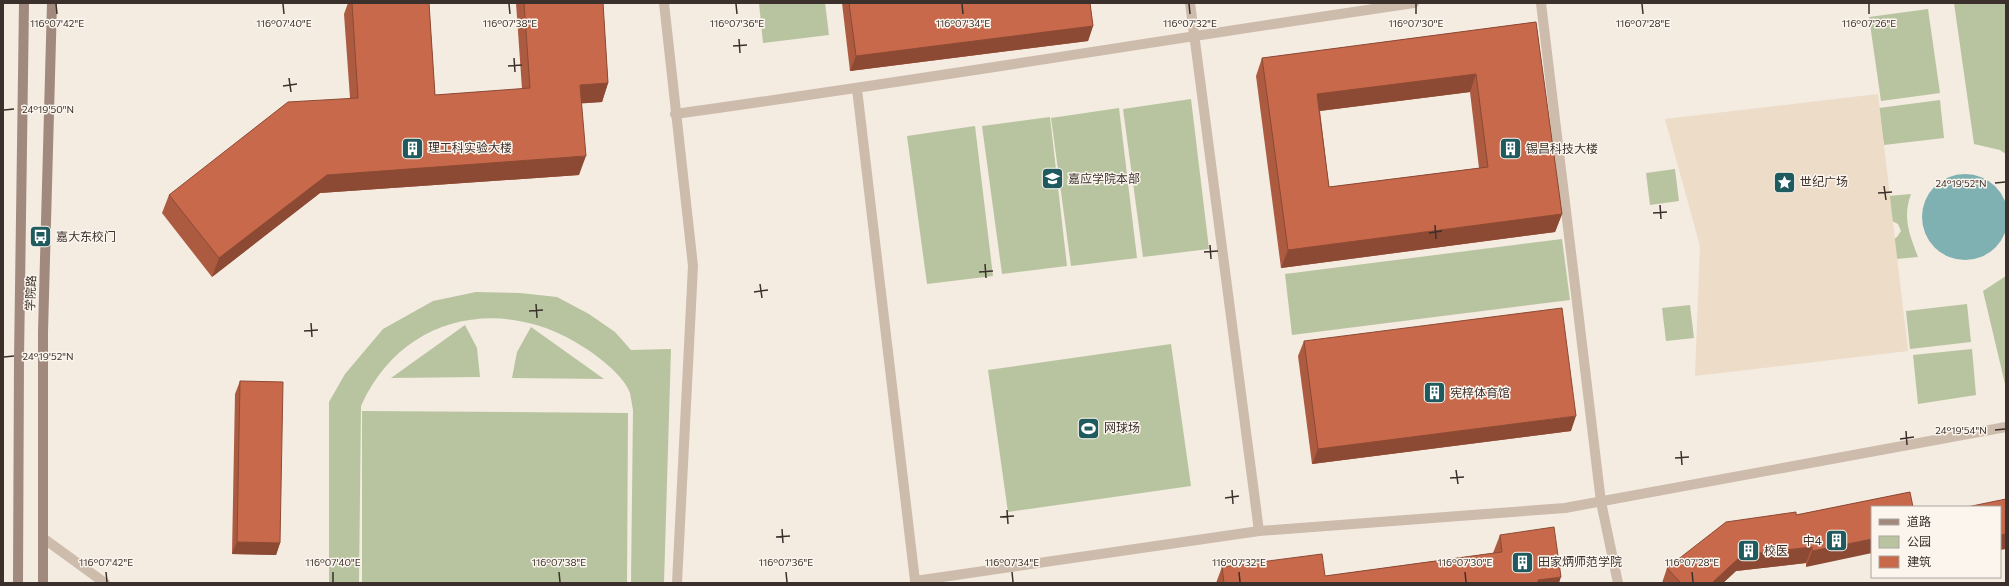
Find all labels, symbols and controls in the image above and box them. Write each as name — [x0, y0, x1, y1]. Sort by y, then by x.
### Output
text: 116°07'42"E — [30, 17, 84, 29]
text: 116°07'40"E — [256, 17, 312, 29]
text: 116°07'38"E — [483, 17, 537, 29]
text: 116°07'36"E — [710, 17, 764, 29]
text: 116°07'34"E — [936, 17, 990, 29]
text: 116°07'32"E — [1163, 17, 1217, 29]
text: 116°07'30"E — [1389, 17, 1444, 29]
text: 116°07'28"E — [1616, 17, 1670, 29]
text: 116°07'26"E — [1842, 17, 1896, 29]
text: 24°19'50"N — [22, 103, 74, 115]
building icon: 理工科实验大楼 — [399, 135, 425, 161]
building icon: 锡昌科技大楼 — [1497, 136, 1523, 162]
place label: 理工科实验大楼 — [428, 140, 512, 154]
place label: 锡昌科技大楼 — [1526, 141, 1598, 155]
school or university icon: 嘉应学院本部 — [1039, 166, 1065, 192]
place icon: 世纪广场 — [1772, 169, 1798, 195]
place label: 嘉应学院本部 — [1068, 171, 1140, 185]
place label: 世纪广场 — [1800, 174, 1848, 188]
text: 24°19'52"N — [1936, 177, 1986, 189]
bus stop icon: 嘉大东校门 — [28, 224, 54, 250]
place label: 嘉大东校门 — [56, 229, 116, 243]
street label: 学院路 — [22, 275, 38, 311]
text: 24°19'52"N — [23, 350, 73, 362]
building icon: 宪梓体育馆 — [1422, 380, 1448, 406]
place label: 宪梓体育馆 — [1450, 385, 1510, 399]
sports icon: 网球场 — [1076, 415, 1102, 441]
place label: 网球场 — [1104, 420, 1140, 434]
text: 24°19'54"N — [1935, 424, 1987, 436]
legend — [1871, 506, 2001, 578]
text: 道路 — [1907, 514, 1931, 528]
building icon: 中4 — [1824, 528, 1850, 554]
place label: 中4 — [1803, 533, 1822, 547]
text: 公园 — [1907, 534, 1931, 548]
building icon: 校医 — [1736, 538, 1762, 564]
place label: 校医 — [1764, 543, 1788, 557]
building icon: 田家炳师范学院 — [1509, 549, 1535, 575]
place label: 田家炳师范学院 — [1538, 554, 1622, 568]
text: 建筑 — [1907, 554, 1931, 568]
text: 116°07'42"E — [79, 556, 133, 568]
text: 116°07'40"E — [305, 556, 361, 568]
text: 116°07'38"E — [532, 556, 586, 568]
text: 116°07'36"E — [759, 556, 813, 568]
text: 116°07'34"E — [985, 556, 1039, 568]
text: 116°07'32"E — [1212, 556, 1266, 568]
text: 116°07'30"E — [1438, 556, 1493, 568]
text: 116°07'28"E — [1665, 556, 1719, 568]

